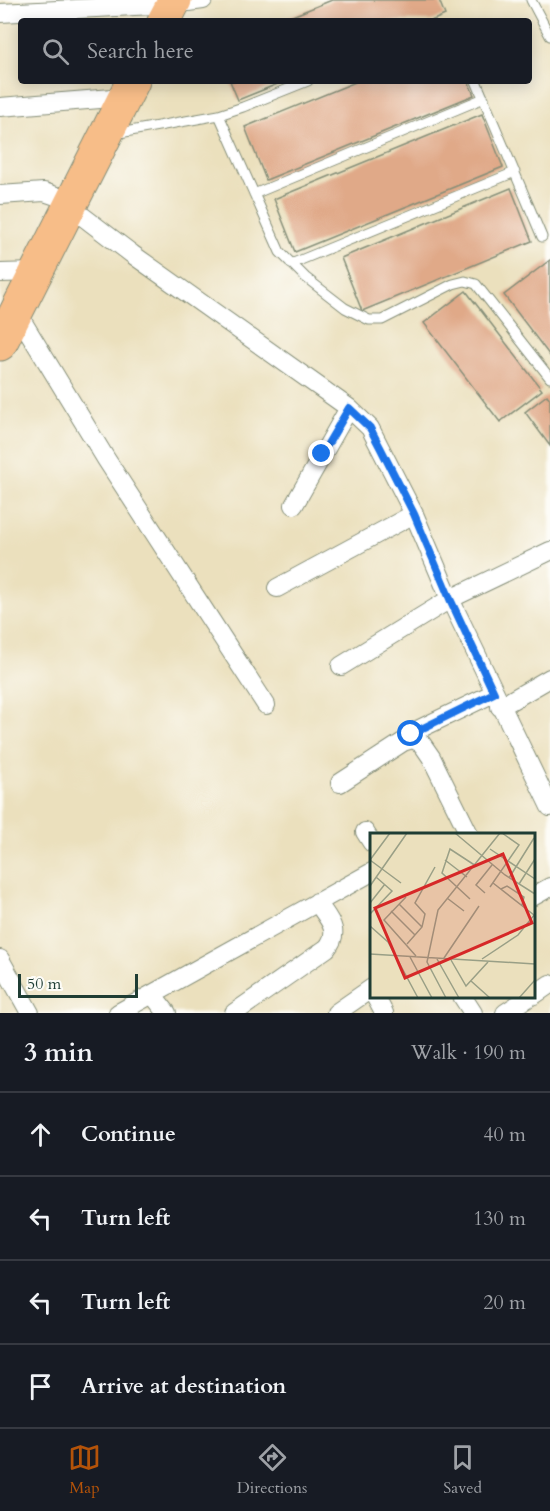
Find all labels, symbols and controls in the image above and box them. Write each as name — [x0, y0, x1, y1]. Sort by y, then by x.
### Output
search box — [18, 18, 532, 84]
icon: search — [39, 35, 72, 68]
text: Search here — [87, 36, 194, 66]
route end — [308, 440, 334, 466]
route start — [397, 720, 423, 746]
inset map — [370, 833, 535, 998]
scale bar — [18, 971, 138, 998]
text: 50 m — [27, 973, 61, 995]
text: 3 min — [24, 1035, 93, 1070]
text: Walk · 190 m — [411, 1039, 526, 1066]
icon: ahead — [24, 1118, 57, 1151]
text: Continue — [81, 1119, 176, 1149]
text: 40 m — [483, 1121, 526, 1148]
icon: left — [24, 1202, 57, 1235]
text: Turn left — [81, 1203, 170, 1233]
text: 130 m — [473, 1205, 526, 1232]
icon: left — [24, 1286, 57, 1319]
text: Turn left — [81, 1287, 170, 1317]
text: 20 m — [483, 1289, 526, 1316]
icon: arrive — [24, 1370, 57, 1403]
text: Arrive at destination — [81, 1371, 286, 1401]
tab: Map — [68, 1441, 101, 1499]
tab: Directions — [237, 1441, 307, 1499]
tab: Saved — [443, 1441, 482, 1499]

